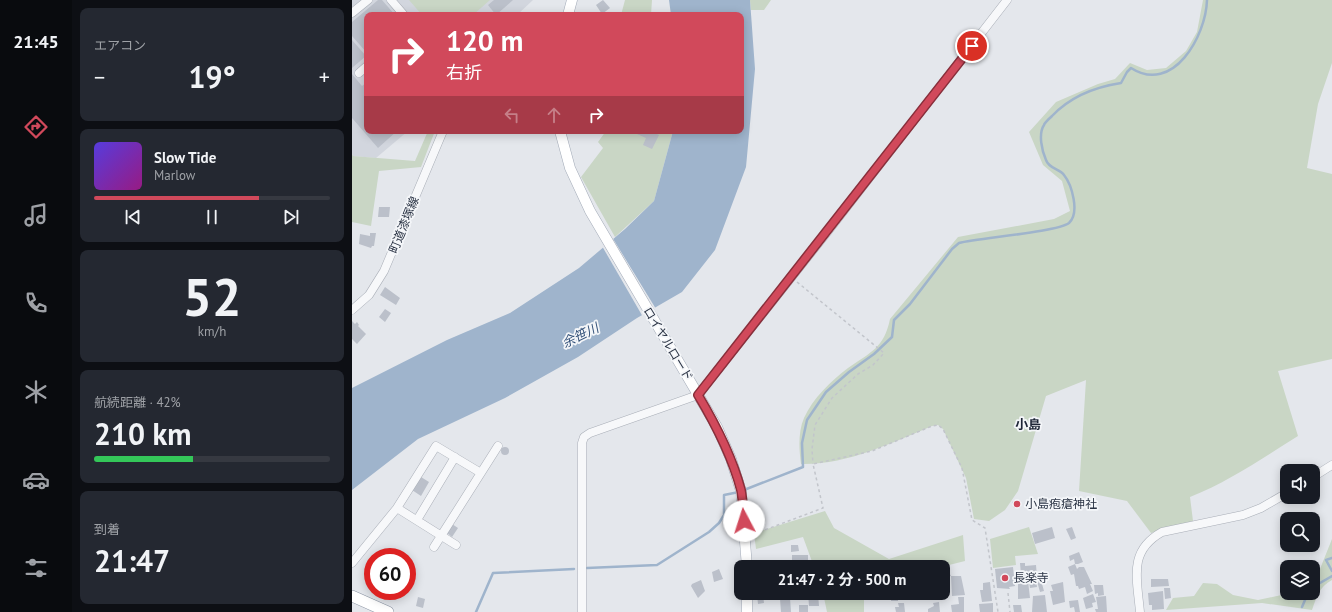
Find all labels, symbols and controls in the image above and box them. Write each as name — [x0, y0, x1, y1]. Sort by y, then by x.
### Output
text: 120 m — [446, 22, 523, 59]
icon: right — [380, 28, 432, 80]
pin — [955, 29, 989, 63]
text: 21:45 — [13, 30, 59, 53]
icon: arrive — [961, 35, 983, 57]
text: エアコン — [94, 37, 146, 54]
text: 19° — [188, 57, 236, 96]
text: 右折 — [446, 61, 482, 84]
text: − — [94, 63, 105, 91]
text: + — [319, 63, 330, 91]
icon: left — [501, 104, 523, 126]
icon: ahead — [543, 104, 565, 126]
icon: right — [585, 104, 607, 126]
icon: directions — [22, 113, 50, 141]
text: Slow Tide — [154, 148, 216, 167]
text: Marlow — [154, 167, 195, 184]
street label: 町道漆塚線 — [385, 194, 422, 255]
icon: music — [22, 201, 50, 229]
icon: previous — [122, 206, 144, 228]
icon: pause — [201, 206, 223, 228]
icon: next — [280, 206, 302, 228]
text: 52 — [183, 263, 241, 330]
icon: phone — [22, 289, 50, 317]
street label: ロイヤルロード — [640, 304, 696, 383]
water label: 余笹川 — [559, 318, 603, 352]
text: km/h — [198, 323, 226, 340]
icon: climate — [22, 378, 50, 406]
text: 航続距離 · 42% — [94, 394, 181, 411]
text: 210 km — [94, 414, 192, 453]
district label: 小島 — [1015, 416, 1041, 433]
map controls — [1280, 464, 1320, 600]
button: sound — [1280, 464, 1320, 504]
icon: car — [22, 466, 50, 494]
place label: 小島疱瘡神社 — [1025, 496, 1097, 511]
marker: 小島疱瘡神社 — [1012, 499, 1022, 509]
position arrow — [723, 500, 765, 542]
button: search — [1280, 512, 1320, 552]
text: 到着 — [94, 521, 120, 538]
text: 21:47 — [94, 541, 170, 580]
speed limit sign: 60 — [364, 548, 416, 600]
icon: filters — [22, 554, 50, 582]
button: layers — [1280, 560, 1320, 600]
text: 21:47 · 2 分 · 500 m — [778, 570, 906, 589]
place label: 長楽寺 — [1013, 570, 1049, 585]
marker: 長楽寺 — [1000, 573, 1010, 583]

